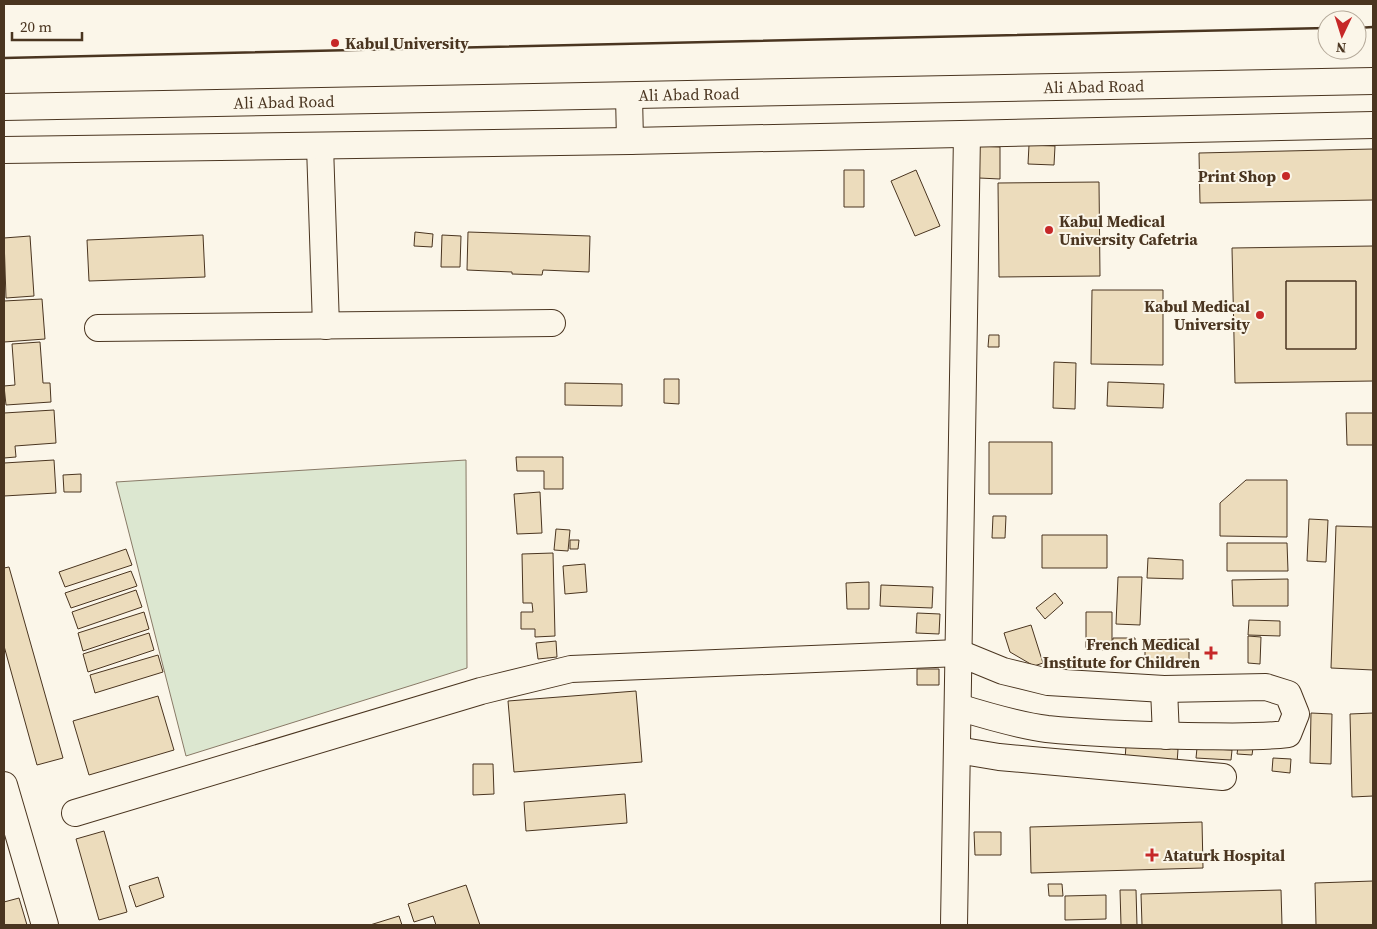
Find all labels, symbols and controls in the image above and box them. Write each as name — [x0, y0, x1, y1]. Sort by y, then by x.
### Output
scale bar — [12, 10, 82, 42]
north arrow — [1317, 10, 1367, 60]
text: 20 m — [20, 16, 52, 37]
place label: Kabul University — [345, 32, 469, 54]
marker: Kabul University — [329, 37, 341, 49]
text: N — [1335, 38, 1347, 58]
street label: Ali Abad Road — [1043, 74, 1145, 98]
street label: Ali Abad Road — [638, 82, 740, 106]
street label: Ali Abad Road — [233, 90, 335, 114]
place label: Print Shop — [1198, 165, 1276, 187]
marker: Print Shop — [1280, 170, 1292, 182]
place label: Kabul Medical University Cafetria — [1059, 210, 1198, 250]
marker: Kabul Medical University Cafetria — [1043, 224, 1055, 236]
place label: Kabul Medical University — [1144, 295, 1250, 335]
marker: Kabul Medical University — [1254, 309, 1266, 321]
place label: French Medical Institute for Children — [1043, 633, 1200, 673]
marker: French Medical Institute for Children — [1204, 646, 1218, 660]
place label: Ataturk Hospital — [1163, 844, 1285, 866]
marker: Ataturk Hospital — [1145, 848, 1159, 862]

